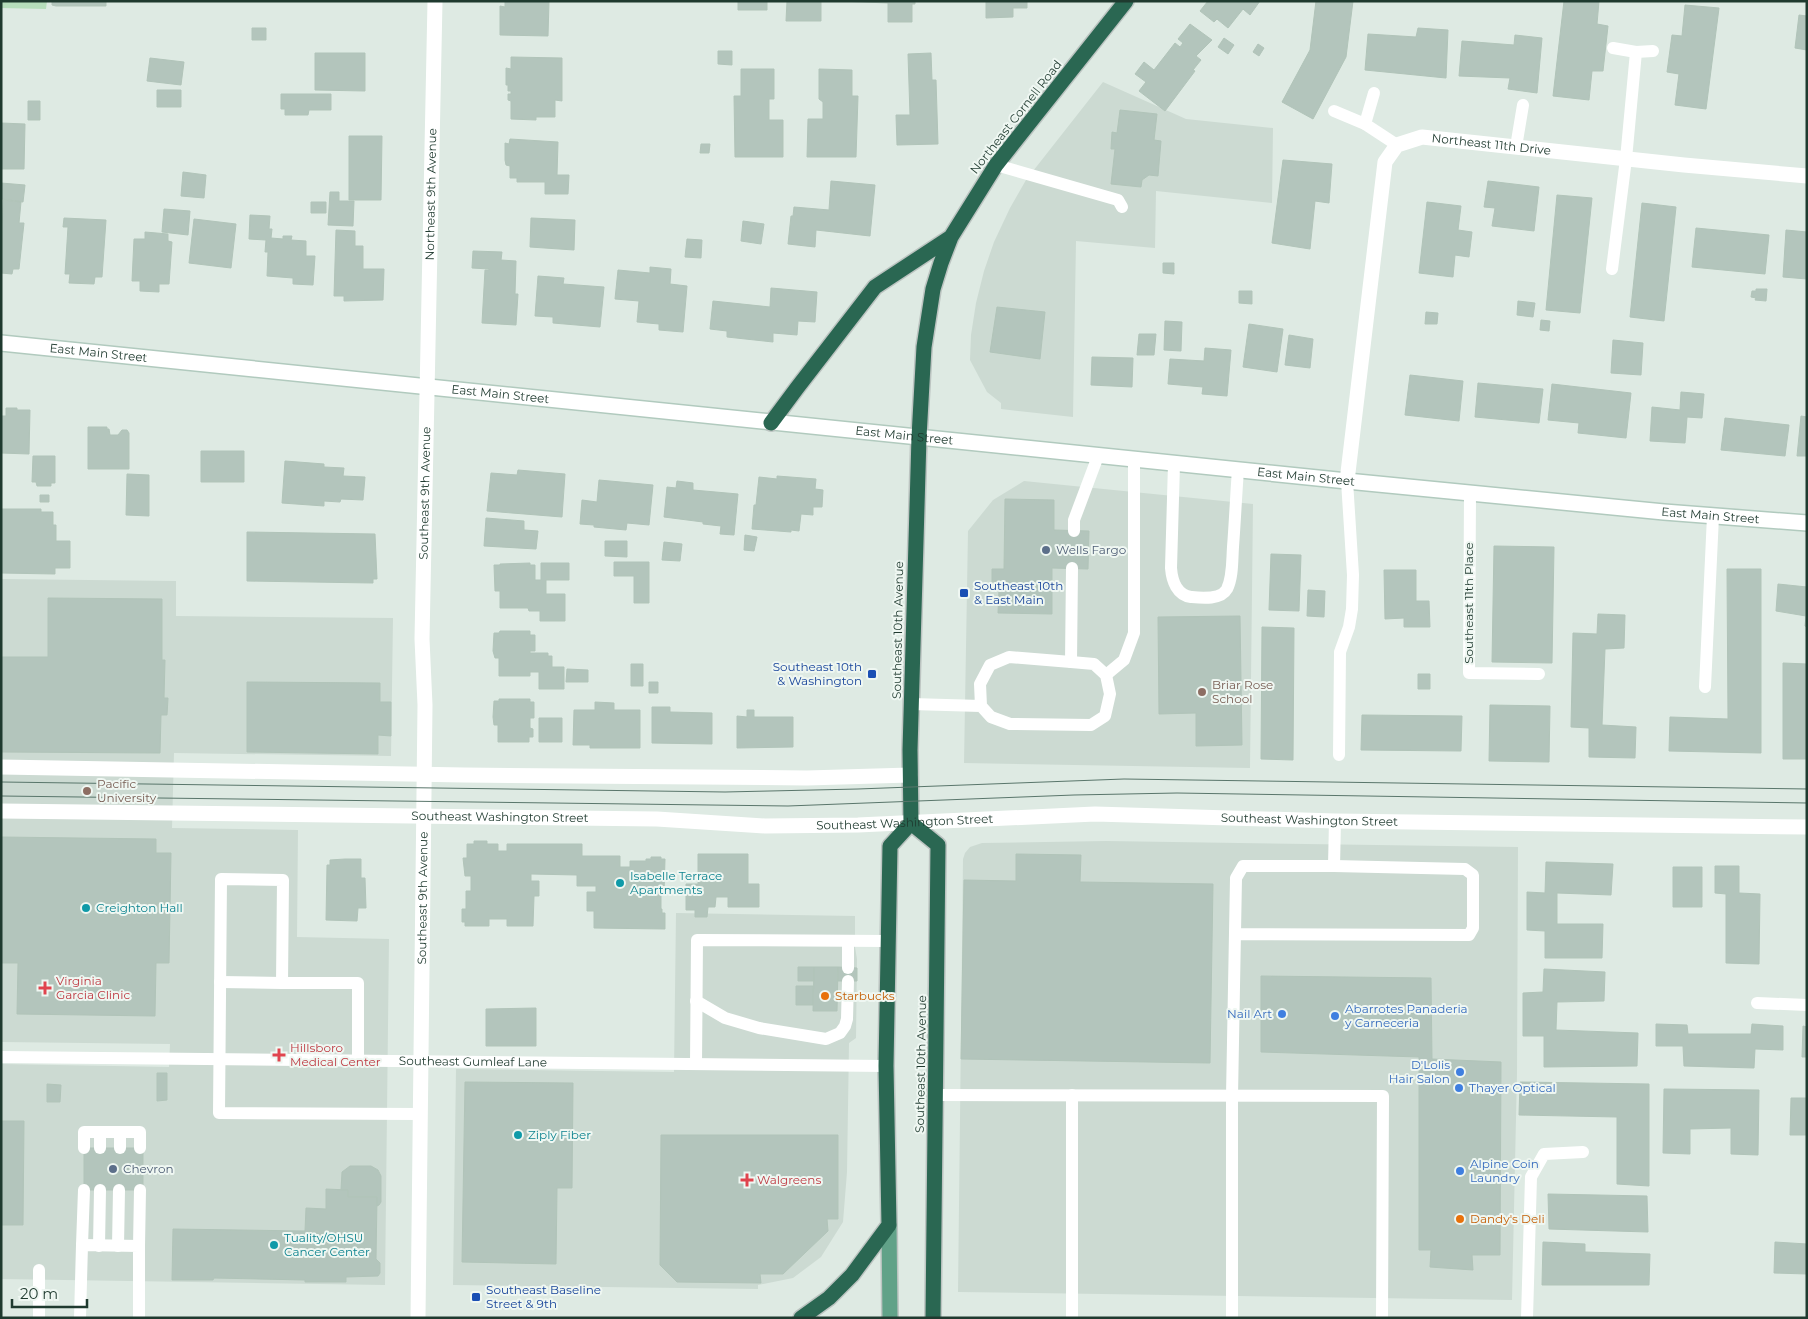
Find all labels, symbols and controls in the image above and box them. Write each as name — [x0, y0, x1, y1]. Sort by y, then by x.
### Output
street label: Northeast Cornell Road — [967, 57, 1065, 177]
street label: Northeast 9th Avenue — [422, 128, 439, 260]
street label: Northeast 11th Drive — [1431, 130, 1552, 158]
street label: East Main Street — [49, 340, 148, 365]
street label: East Main Street — [451, 381, 550, 406]
street label: East Main Street — [855, 423, 954, 448]
street label: Southeast 9th Avenue — [416, 426, 433, 560]
street label: East Main Street — [1257, 464, 1356, 489]
street label: East Main Street — [1661, 504, 1760, 526]
place label: Wells Fargo — [1056, 542, 1126, 557]
street label: Southeast 11th Place — [1461, 542, 1476, 664]
marker: Wells Fargo — [1040, 544, 1052, 556]
street label: Southeast 10th Avenue — [889, 561, 906, 699]
place label: Southeast 10th & East Main — [974, 578, 1063, 607]
marker: Southeast 10th & East Main — [958, 587, 970, 599]
place label: Southeast 10th & Washington — [773, 659, 862, 688]
marker: Southeast 10th & Washington — [866, 668, 878, 680]
place label: Briar Rose School — [1212, 677, 1273, 706]
marker: Briar Rose School — [1196, 686, 1208, 698]
place label: Pacific University — [97, 776, 157, 805]
marker: Pacific University — [81, 785, 93, 797]
street label: Southeast Washington Street — [411, 808, 589, 825]
street label: Southeast Washington Street — [1221, 810, 1398, 829]
street label: Southeast Washington Street — [816, 811, 994, 832]
street label: Southeast 9th Avenue — [414, 831, 431, 965]
place label: Isabelle Terrace Apartments — [630, 868, 722, 897]
marker: Isabelle Terrace Apartments — [614, 877, 626, 889]
place label: Creighton Hall — [96, 900, 183, 915]
marker: Creighton Hall — [80, 902, 92, 914]
place label: Virginia Garcia Clinic — [56, 973, 130, 1002]
marker: Virginia Garcia Clinic — [38, 981, 52, 995]
place label: Starbucks — [835, 988, 895, 1003]
marker: Starbucks — [819, 990, 831, 1002]
street label: Southeast 10th Avenue — [912, 995, 929, 1133]
place label: Abarrotes Panaderia y Carneceria — [1344, 1001, 1468, 1030]
place label: Nail Art — [1227, 1006, 1272, 1021]
marker: Nail Art — [1276, 1008, 1288, 1020]
marker: Abarrotes Panaderia y Carneceria — [1329, 1010, 1341, 1022]
place label: Hillsboro Medical Center — [290, 1040, 381, 1069]
marker: Hillsboro Medical Center — [272, 1048, 286, 1062]
street label: Southeast Gumleaf Lane — [399, 1053, 547, 1070]
place label: D'Lolis Hair Salon — [1389, 1057, 1450, 1086]
marker: D'Lolis Hair Salon — [1454, 1066, 1466, 1078]
place label: Thayer Optical — [1469, 1080, 1556, 1095]
marker: Thayer Optical — [1453, 1082, 1465, 1094]
place label: Ziply Fiber — [528, 1127, 591, 1142]
marker: Ziply Fiber — [512, 1129, 524, 1141]
place label: Alpine Coin Laundry — [1470, 1156, 1539, 1185]
place label: Chevron — [123, 1161, 174, 1176]
marker: Chevron — [107, 1163, 119, 1175]
marker: Alpine Coin Laundry — [1454, 1165, 1466, 1177]
place label: Walgreens — [757, 1172, 821, 1187]
marker: Walgreens — [741, 1174, 753, 1186]
place label: Dandy's Deli — [1470, 1211, 1545, 1226]
marker: Dandy's Deli — [1454, 1213, 1466, 1225]
place label: Tuality/OHSU Cancer Center — [284, 1230, 370, 1259]
marker: Tuality/OHSU Cancer Center — [268, 1239, 280, 1251]
scale bar — [12, 1276, 88, 1308]
place label: Southeast Baseline Street & 9th — [486, 1282, 601, 1311]
text: 20 m — [20, 1284, 58, 1303]
marker: Southeast Baseline Street & 9th — [470, 1291, 482, 1303]

